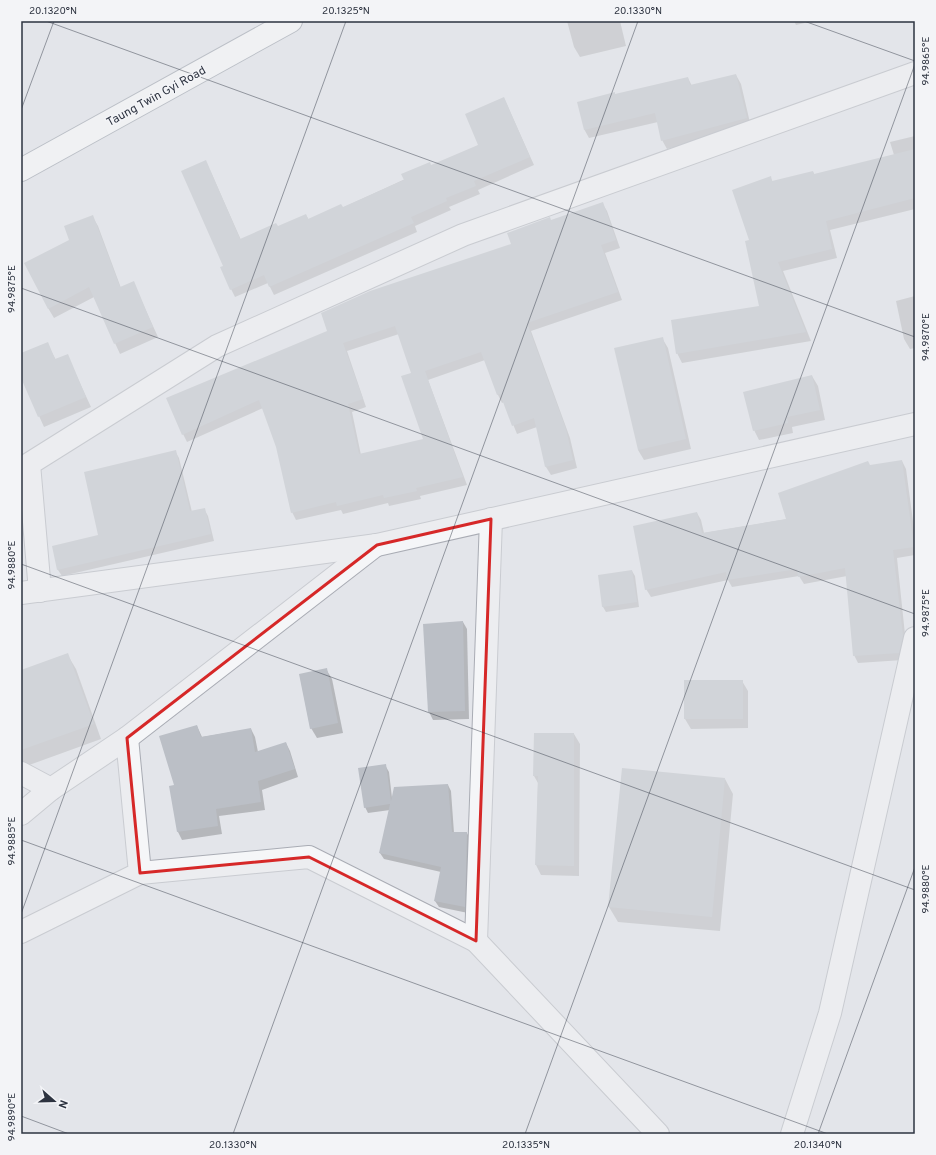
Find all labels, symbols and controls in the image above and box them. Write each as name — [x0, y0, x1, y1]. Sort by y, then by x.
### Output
text: 20.1320°N — [29, 5, 77, 18]
text: 20.1325°N — [322, 5, 370, 18]
text: 20.1330°N — [614, 5, 662, 18]
text: 94.9865°E — [920, 37, 933, 85]
street label: Taung Twin Gyi Road — [104, 63, 209, 131]
text: 94.9875°E — [6, 265, 19, 313]
text: 94.9870°E — [920, 313, 933, 361]
text: 94.9880°E — [6, 540, 19, 590]
text: 94.9875°E — [920, 589, 933, 637]
text: 94.9885°E — [6, 817, 19, 865]
text: 94.9880°E — [920, 864, 933, 914]
north arrow — [34, 1081, 74, 1121]
text: 94.9890°E — [6, 1093, 19, 1141]
text: N — [55, 1098, 70, 1110]
text: 20.1330°N — [209, 1139, 257, 1152]
text: 20.1335°N — [502, 1139, 550, 1152]
text: 20.1340°N — [794, 1139, 842, 1152]

